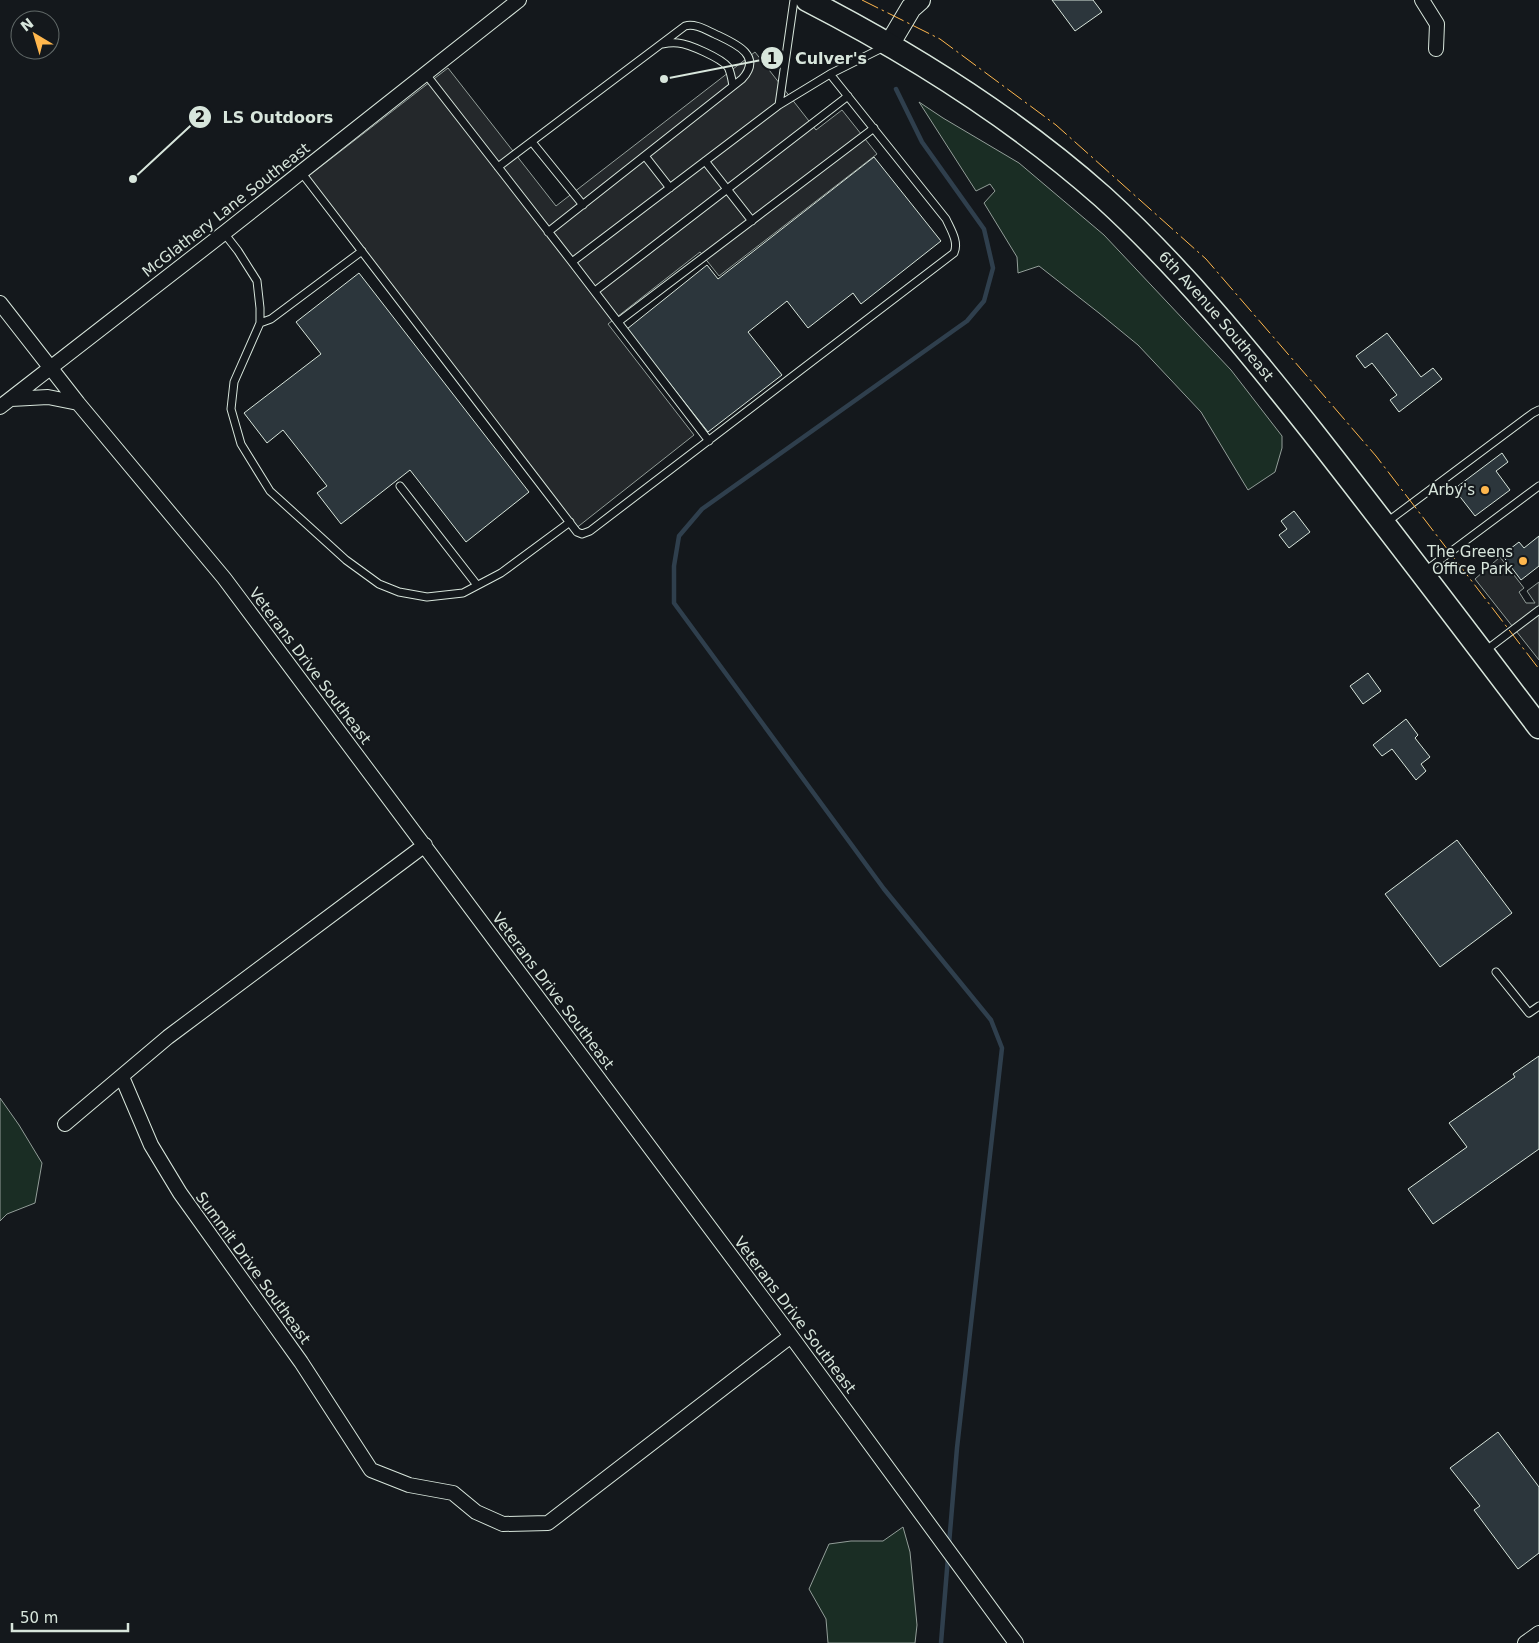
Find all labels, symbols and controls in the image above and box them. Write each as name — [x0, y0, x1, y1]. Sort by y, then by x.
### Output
north arrow — [10, 10, 60, 60]
text: N — [17, 15, 37, 35]
callout: Culver's — [760, 43, 877, 74]
text: Culver's — [795, 49, 867, 68]
text: 1 — [767, 50, 777, 68]
callout: LS Outdoors — [187, 102, 343, 133]
text: 2 — [195, 108, 205, 126]
text: LS Outdoors — [223, 108, 333, 127]
street label: McGlathery Lane Southeast — [139, 139, 313, 281]
street label: 6th Avenue Southeast — [1155, 248, 1277, 385]
place label: Arby's — [1428, 481, 1475, 499]
marker: Arby's — [1479, 484, 1491, 496]
place label: The Greens Office Park — [1426, 543, 1513, 578]
marker: The Greens Office Park — [1517, 555, 1529, 567]
street label: Veterans Drive Southeast — [245, 584, 375, 748]
street label: Veterans Drive Southeast — [488, 909, 618, 1073]
street label: Summit Drive Southeast — [192, 1188, 314, 1348]
street label: Veterans Drive Southeast — [730, 1233, 860, 1397]
scale bar — [12, 1600, 129, 1632]
text: 50 m — [20, 1609, 58, 1627]

